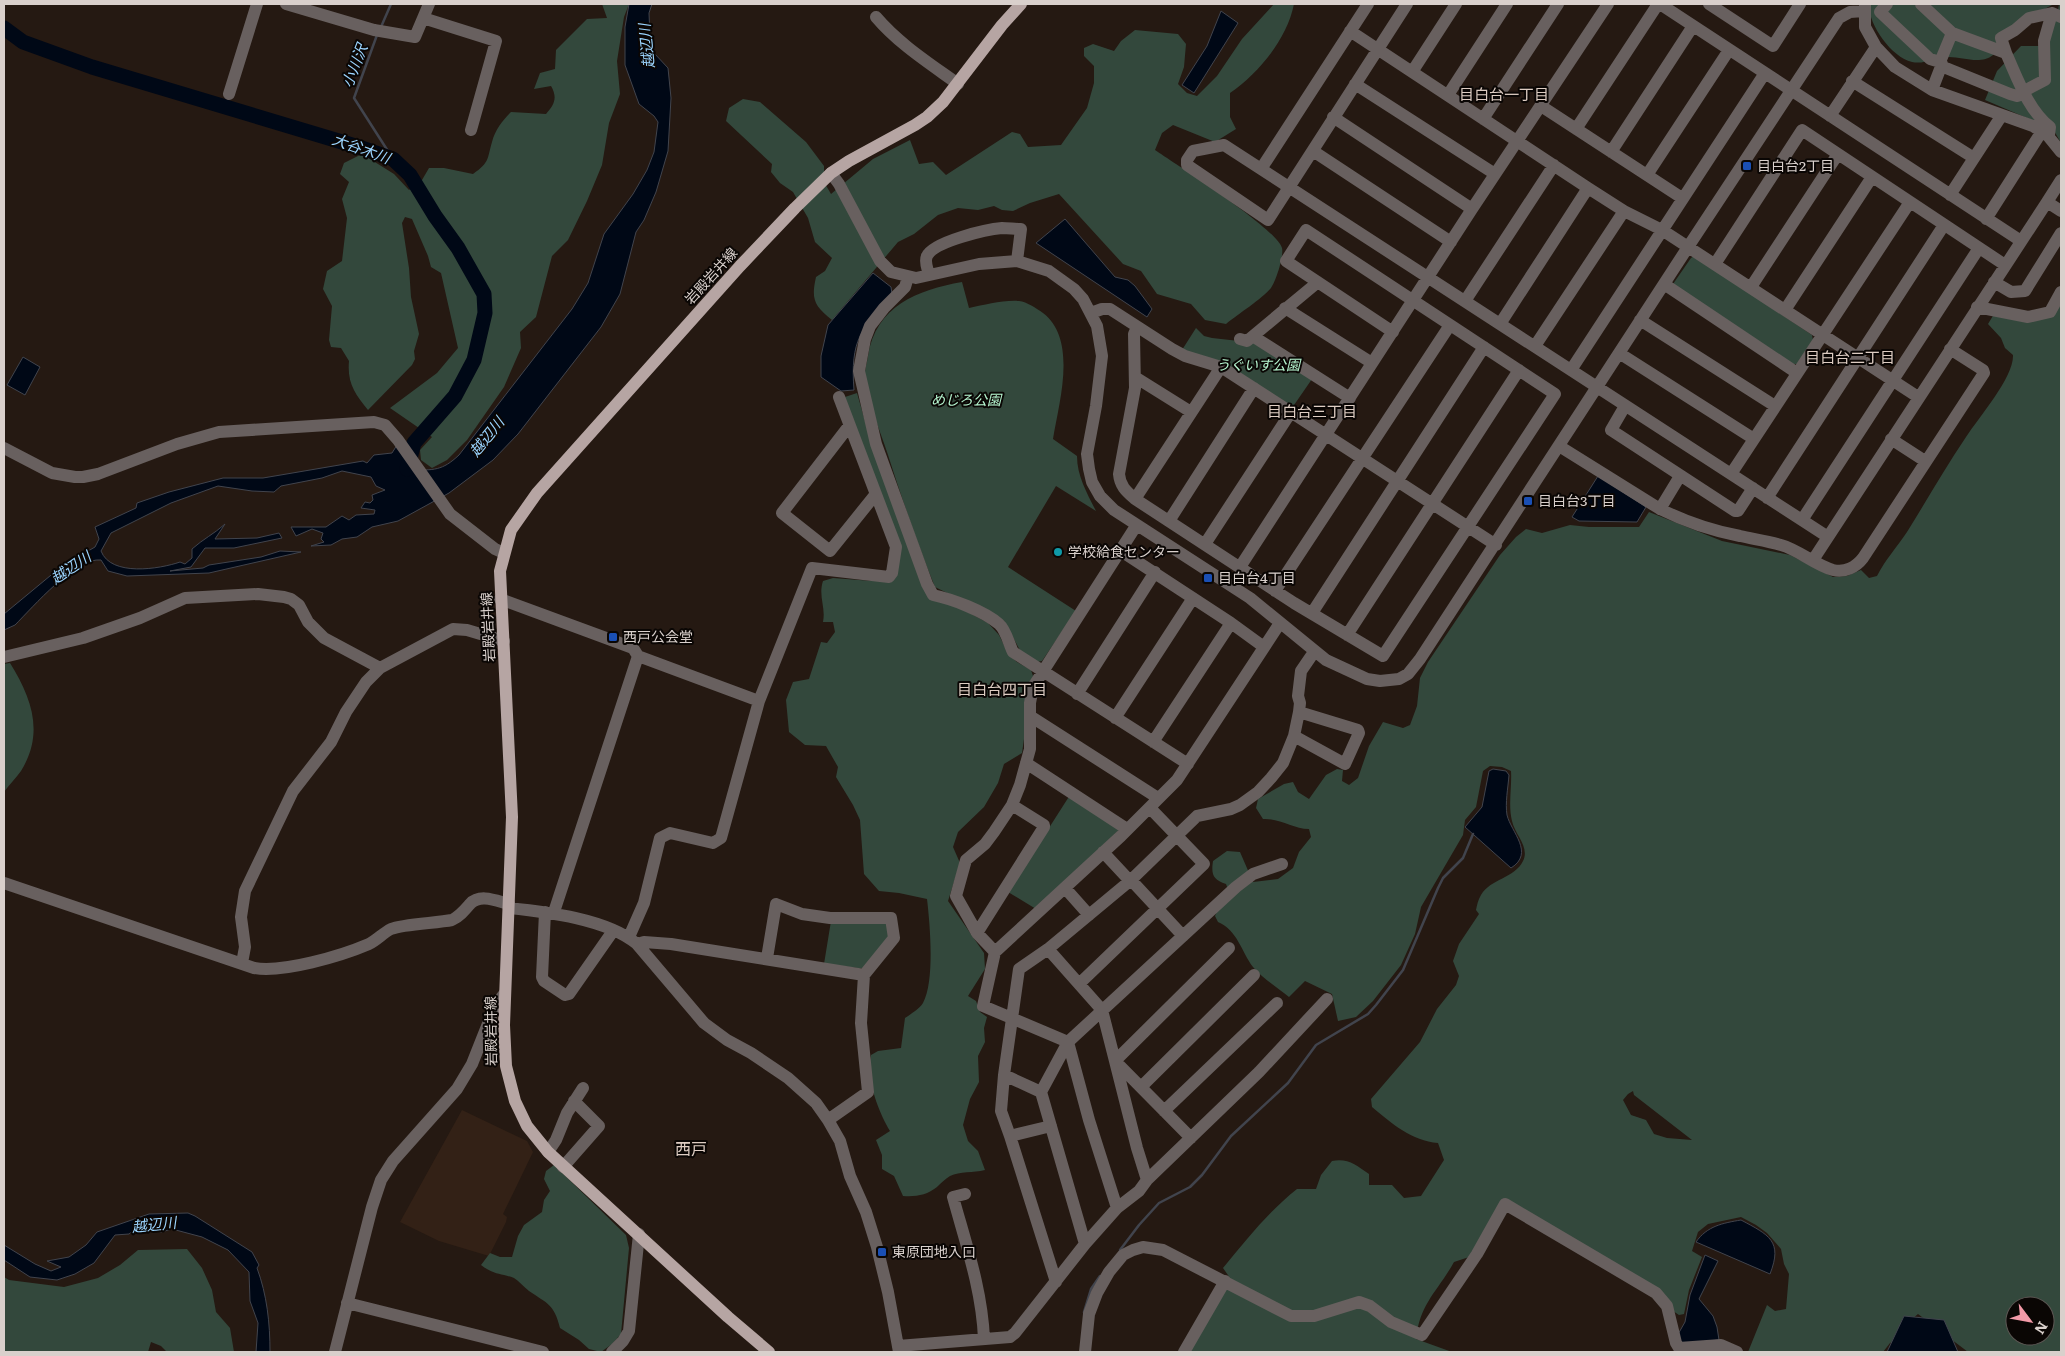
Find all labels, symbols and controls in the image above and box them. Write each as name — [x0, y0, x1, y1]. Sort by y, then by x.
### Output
water label: 越辺川 — [632, 21, 659, 70]
water label: 小川沢 — [335, 38, 373, 91]
district label: 目白台一丁目 — [1459, 82, 1549, 105]
water label: 大谷木川 — [329, 127, 396, 169]
place label: 目白台2丁目 — [1757, 155, 1834, 175]
marker: 目白台2丁目 — [1741, 160, 1753, 172]
street label: 岩殿岩井線 — [679, 243, 741, 308]
district label: 目白台二丁目 — [1805, 345, 1895, 368]
park label: うぐいす公園 — [1216, 354, 1302, 374]
park label: めじろ公園 — [931, 389, 1003, 409]
district label: 目白台三丁目 — [1267, 399, 1357, 422]
water label: 越辺川 — [463, 410, 510, 461]
place label: 目白台3丁目 — [1538, 490, 1616, 510]
marker: 目白台3丁目 — [1522, 495, 1534, 507]
place label: 学校給食センター — [1068, 541, 1180, 561]
water label: 越辺川 — [45, 544, 97, 589]
marker: 学校給食センター — [1052, 546, 1064, 558]
place label: 目白台4丁目 — [1218, 567, 1296, 587]
marker: 目白台4丁目 — [1202, 572, 1214, 584]
street label: 岩殿岩井線 — [475, 592, 499, 663]
place label: 西戸公会堂 — [623, 626, 693, 646]
marker: 西戸公会堂 — [607, 631, 619, 643]
district label: 目白台四丁目 — [957, 677, 1047, 700]
street label: 岩殿岩井線 — [479, 996, 501, 1066]
district label: 西戸 — [675, 1136, 707, 1160]
water label: 越辺川 — [130, 1210, 179, 1237]
place label: 東原団地入口 — [892, 1241, 976, 1261]
marker: 東原団地入口 — [876, 1246, 888, 1258]
north arrow — [2005, 1296, 2055, 1346]
text: N — [2030, 1318, 2053, 1339]

